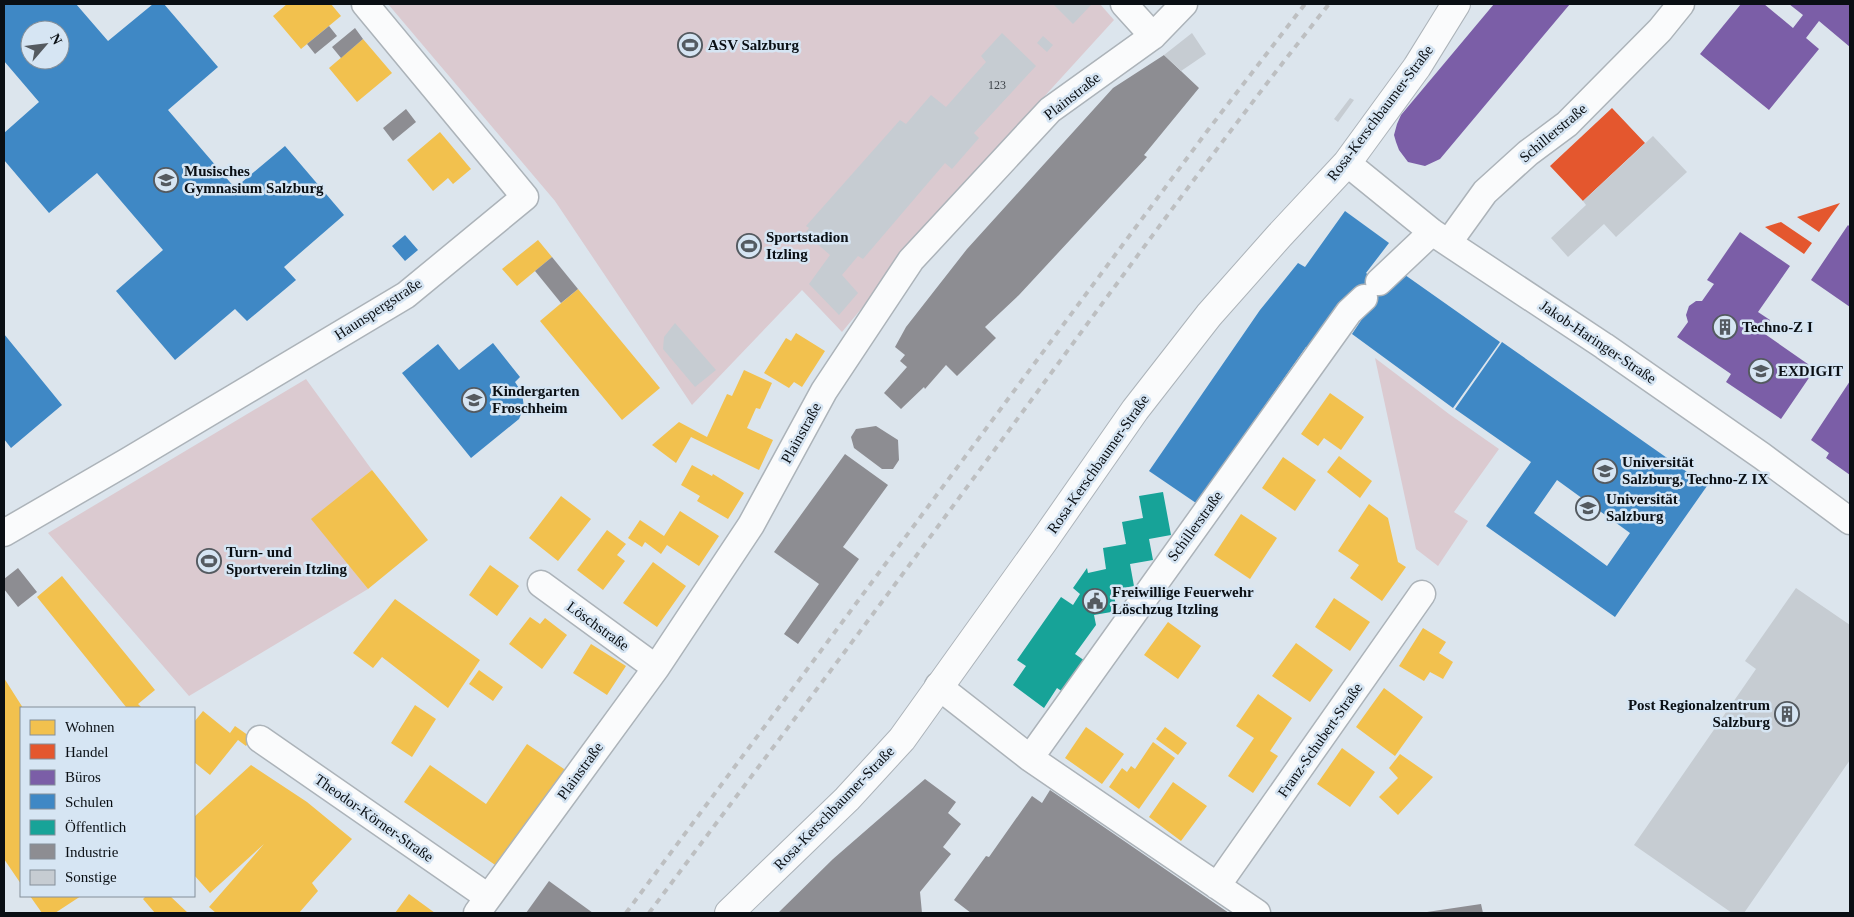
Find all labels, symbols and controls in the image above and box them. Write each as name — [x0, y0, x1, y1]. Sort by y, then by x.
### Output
north arrow — [20, 20, 70, 70]
text: N — [47, 31, 65, 47]
sports icon: ASV Salzburg — [677, 32, 703, 58]
place label: ASV Salzburg — [708, 37, 799, 53]
street label: Rosa-Kerschbaumer-Straße — [1324, 42, 1436, 184]
street label: Plainstraße — [1041, 69, 1103, 123]
house number: 123 — [988, 78, 1006, 92]
street label: Schillerstraße — [1516, 100, 1590, 166]
place label: Musisches Gymnasium Salzburg — [184, 163, 324, 196]
school or university icon: Musisches Gymnasium Salzburg — [153, 167, 179, 193]
place label: Sportstadion Itzling — [766, 229, 849, 262]
sports icon: Sportstadion Itzling — [736, 233, 762, 259]
street label: Haunspergstraße — [331, 275, 425, 343]
street label: Jakob-Haringer-Straße — [1537, 297, 1659, 387]
building icon: Techno-Z I — [1712, 314, 1738, 340]
place label: Techno-Z I — [1742, 319, 1813, 335]
school or university icon: EXDIGIT — [1748, 358, 1774, 384]
place label: EXDIGIT — [1778, 363, 1843, 379]
place label: Kindergarten Froschheim — [492, 383, 580, 416]
school or university icon: Kindergarten Froschheim — [461, 387, 487, 413]
street label: Rosa-Kerschbaumer-Straße — [1044, 391, 1152, 536]
street label: Plainstraße — [778, 400, 824, 466]
place label: Universität Salzburg, Techno-Z IX — [1622, 454, 1768, 487]
school or university icon: Universität Salzburg, Techno-Z IX — [1592, 458, 1618, 484]
street label: Schillerstraße — [1164, 488, 1226, 564]
place label: Universität Salzburg — [1606, 491, 1678, 524]
school or university icon: Universität Salzburg — [1575, 495, 1601, 521]
place label: Turn- und Sportverein Itzling — [226, 544, 347, 577]
sports icon: Turn- und Sportverein Itzling — [196, 548, 222, 574]
place label: Freiwillige Feuerwehr Löschzug Itzling — [1112, 584, 1254, 617]
public building icon: Freiwillige Feuerwehr Löschzug Itzling — [1082, 588, 1108, 614]
street label: Löschstraße — [564, 598, 632, 654]
street label: Franz-Schubert-Straße — [1275, 680, 1366, 800]
place label: Post Regionalzentrum Salzburg — [1628, 697, 1771, 730]
building icon: Post Regionalzentrum Salzburg — [1774, 701, 1800, 727]
legend — [20, 707, 195, 897]
text: Wohnen — [65, 719, 115, 735]
street label: Plainstraße — [554, 739, 606, 803]
street label: Rosa-Kerschbaumer-Straße — [771, 743, 897, 873]
text: Handel — [65, 744, 108, 760]
text: Büros — [65, 769, 101, 785]
street label: Theodor-Körner-Straße — [312, 771, 437, 865]
text: Schulen — [65, 794, 114, 810]
text: Öffentlich — [65, 819, 127, 835]
text: Industrie — [65, 844, 119, 860]
text: Sonstige — [65, 869, 117, 885]

